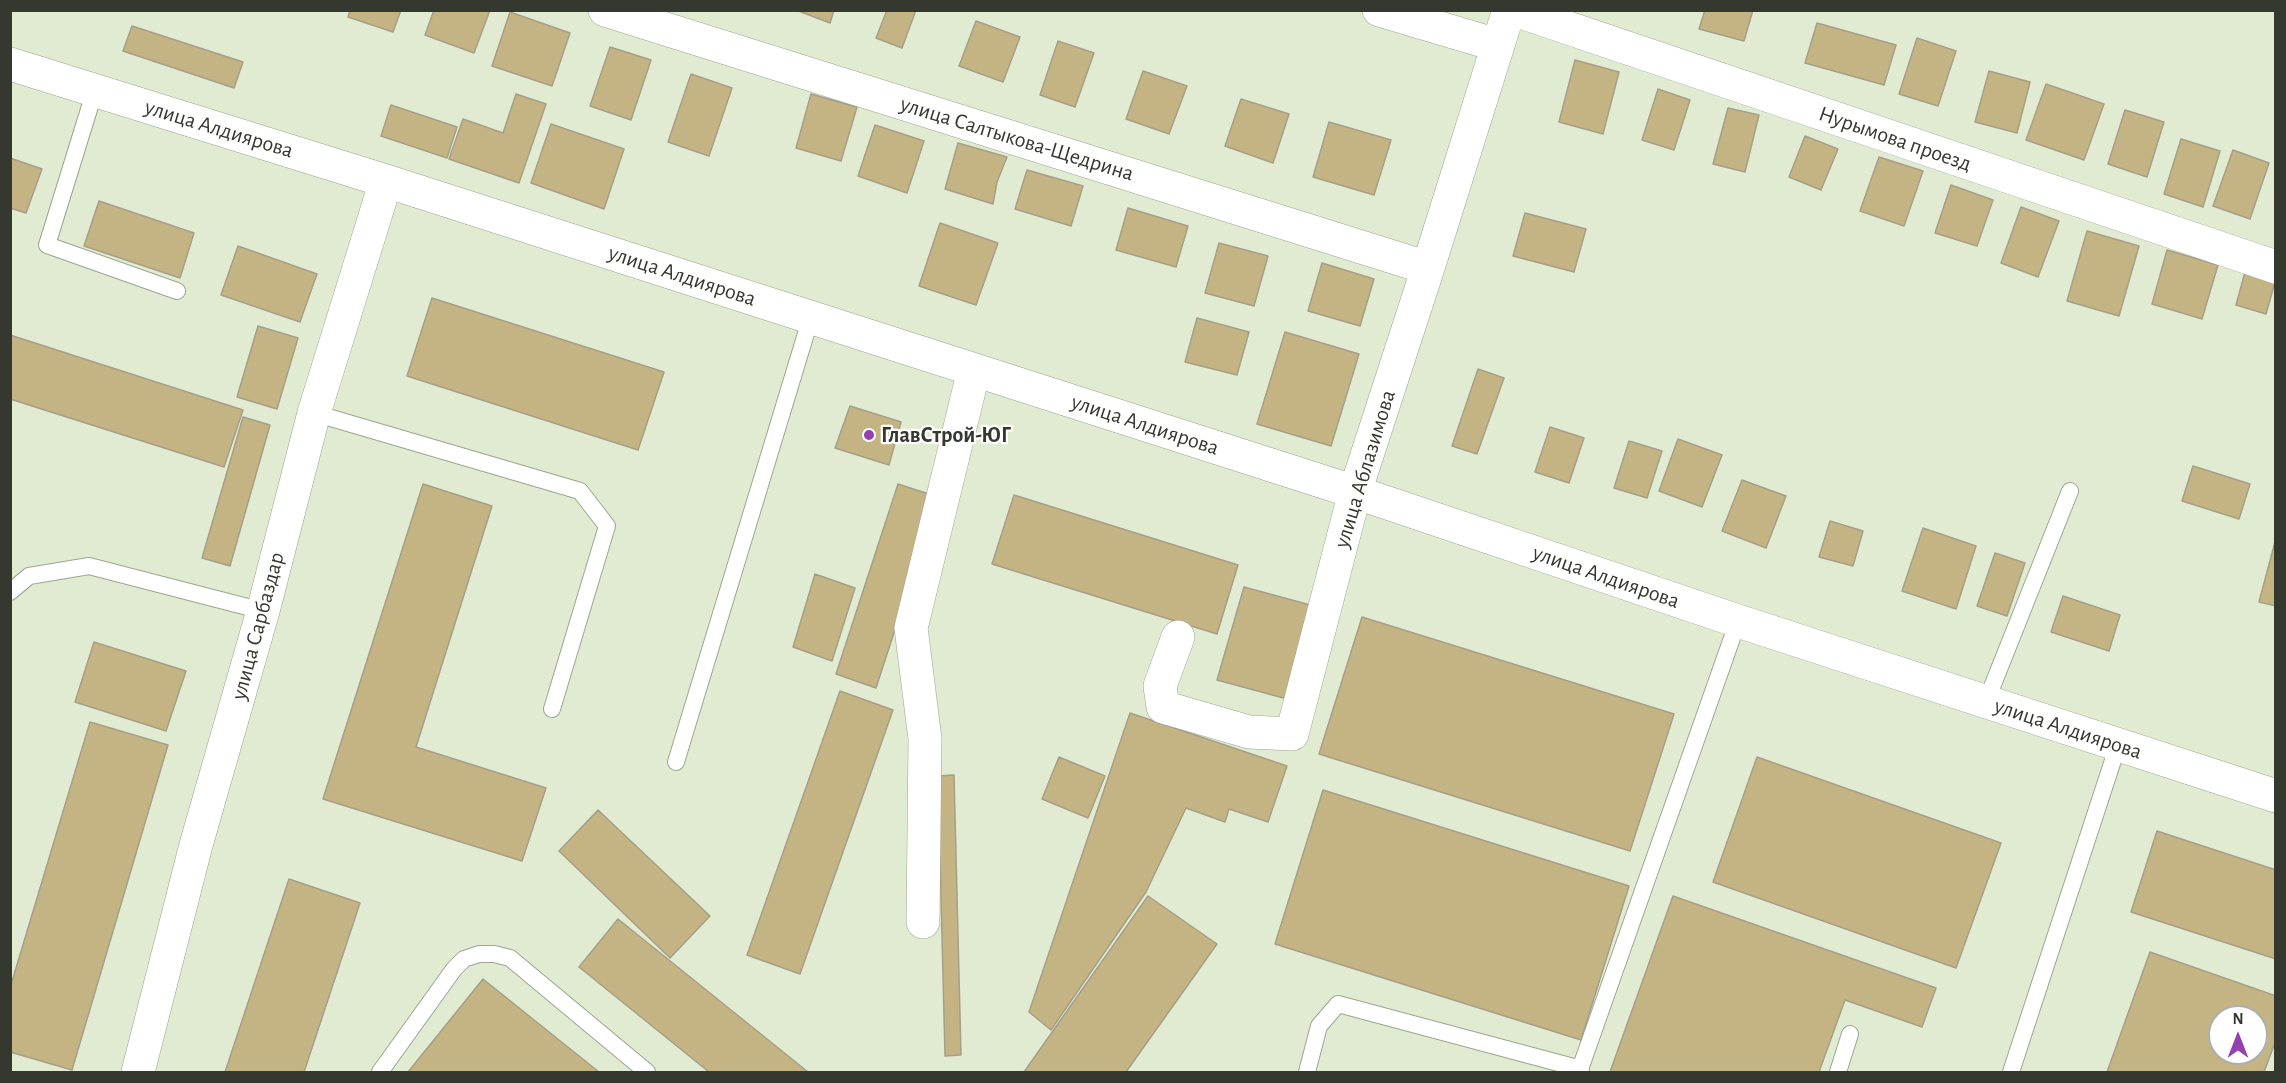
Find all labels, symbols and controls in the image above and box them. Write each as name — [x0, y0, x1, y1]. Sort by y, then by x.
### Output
street label: улица Салтыкова-Щедрина — [897, 91, 1137, 187]
street label: улица Алдиярова — [142, 94, 296, 164]
street label: Нурымова проезд — [1815, 101, 1975, 177]
street label: улица Алдиярова — [605, 240, 759, 312]
street label: улица Аблазимова — [1328, 387, 1402, 551]
street label: улица Алдиярова — [1068, 389, 1222, 461]
place label: ГлавСтрой-ЮГ — [881, 422, 1011, 448]
marker: ГлавСтрой-ЮГ — [862, 428, 876, 442]
street label: улица Алдиярова — [1529, 540, 1683, 614]
street label: улица Сарбаздар — [226, 549, 290, 703]
street label: улица Алдиярова — [1991, 693, 2145, 765]
north arrow — [2208, 1005, 2268, 1065]
text: N — [2232, 1011, 2244, 1027]

